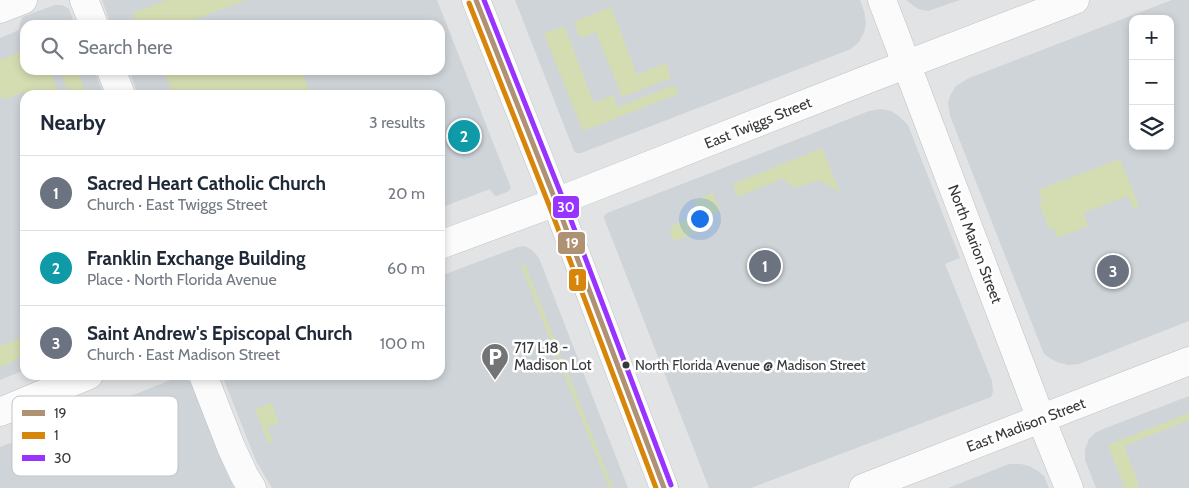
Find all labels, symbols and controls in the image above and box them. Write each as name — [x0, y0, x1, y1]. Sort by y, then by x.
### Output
map controls — [1129, 15, 1174, 150]
button: + — [1129, 15, 1174, 60]
search box — [20, 20, 445, 75]
icon: search — [38, 34, 66, 62]
text: Search here — [78, 36, 172, 59]
button: − — [1129, 60, 1174, 105]
street label: East Twiggs Street — [702, 93, 814, 153]
button: layers — [1129, 105, 1174, 150]
text: Nearby — [40, 110, 106, 135]
text: 3 results — [369, 113, 425, 132]
pin: 2 — [448, 117, 480, 155]
text: Sacred Heart Catholic Church — [87, 172, 326, 195]
street label: North Marion Street — [944, 182, 1006, 306]
text: 1 — [53, 184, 59, 203]
text: 20 m — [388, 184, 425, 203]
text: Church · East Twiggs Street — [87, 195, 267, 214]
line badge: 30 — [552, 195, 580, 219]
text: 30 — [557, 198, 575, 216]
your location — [687, 206, 713, 232]
line badge: 19 — [557, 231, 586, 255]
text: 19 — [565, 234, 579, 252]
text: Franklin Exchange Building — [87, 247, 305, 270]
pin: 1 — [749, 247, 781, 285]
pin: 3 — [1097, 252, 1129, 290]
text: 2 — [52, 259, 60, 278]
text: 60 m — [387, 259, 425, 278]
line badge: 1 — [568, 268, 587, 292]
text: Place · North Florida Avenue — [87, 270, 277, 289]
text: 1 — [574, 271, 580, 289]
text: Saint Andrew's Episcopal Church — [87, 322, 353, 345]
text: 3 — [52, 334, 60, 353]
text: 100 m — [380, 334, 425, 353]
place label: 717 L18 - Madison Lot — [514, 339, 592, 374]
parking icon: 717 L18 - Madison Lot — [480, 342, 510, 381]
text: Church · East Madison Street — [87, 345, 280, 364]
place label: North Florida Avenue @ Madison Street — [635, 356, 866, 374]
marker: North Florida Avenue @ Madison Street — [621, 360, 631, 370]
street label: East Madison Street — [964, 394, 1088, 456]
legend — [12, 396, 178, 476]
text: 19 — [54, 404, 67, 422]
text: 1 — [54, 426, 59, 444]
text: 30 — [54, 449, 72, 467]

